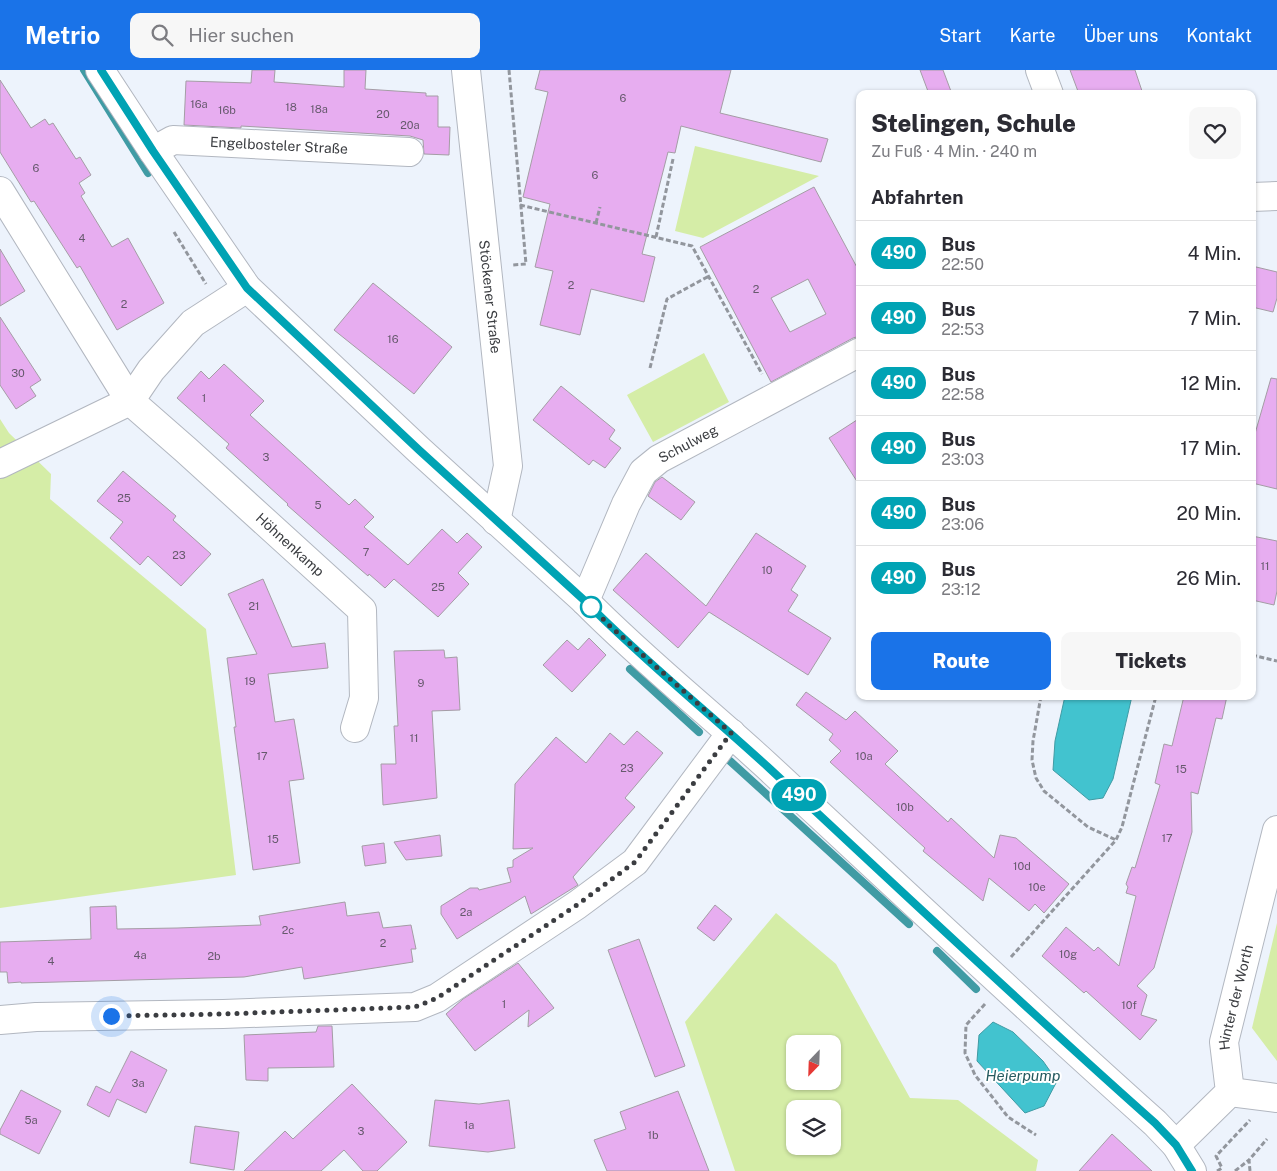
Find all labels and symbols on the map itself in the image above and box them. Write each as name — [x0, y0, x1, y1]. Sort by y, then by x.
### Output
house number: 6 — [620, 92, 627, 104]
house number: 16a — [190, 98, 208, 110]
house number: 18 — [285, 101, 297, 113]
house number: 18a — [310, 103, 328, 115]
house number: 16b — [218, 104, 236, 116]
house number: 20 — [376, 108, 390, 120]
house number: 20a — [400, 119, 420, 131]
street label: Engelbosteler Straße — [210, 134, 348, 157]
house number: 6 — [33, 162, 40, 174]
house number: 6 — [592, 169, 599, 181]
house number: 4 — [79, 232, 86, 244]
street label: Stöckener Straße — [476, 239, 504, 354]
house number: 2 — [568, 279, 575, 291]
house number: 2 — [753, 283, 760, 295]
house number: 2 — [121, 298, 128, 310]
house number: 16 — [387, 333, 399, 345]
house number: 30 — [11, 367, 25, 379]
house number: 1 — [202, 392, 206, 404]
street label: Schulweg — [656, 421, 721, 466]
house number: 3 — [263, 451, 270, 463]
house number: 25 — [117, 492, 131, 504]
house number: 5 — [314, 499, 322, 511]
street label: Höhnenkamp — [253, 510, 327, 580]
house number: 7 — [363, 546, 370, 558]
house number: 23 — [172, 549, 186, 561]
house number: 11 — [1261, 560, 1269, 572]
house number: 10 — [761, 564, 773, 576]
house number: 25 — [431, 581, 445, 593]
unlabelled marker — [580, 596, 602, 618]
house number: 21 — [248, 600, 260, 612]
house number: 19 — [244, 675, 256, 687]
house number: 9 — [418, 677, 425, 689]
house number: 11 — [410, 732, 418, 744]
house number: 17 — [256, 750, 268, 762]
house number: 10a — [855, 750, 873, 762]
house number: 23 — [620, 762, 634, 774]
house number: 15 — [1175, 763, 1187, 775]
line badge: 490 — [770, 779, 828, 811]
house number: 10b — [896, 801, 914, 813]
house number: 17 — [1161, 832, 1173, 844]
house number: 15 — [267, 833, 279, 845]
house number: 10d — [1013, 860, 1031, 872]
house number: 10e — [1028, 881, 1046, 893]
house number: 2a — [460, 906, 472, 918]
house number: 2c — [282, 924, 294, 936]
house number: 2 — [380, 937, 387, 949]
street label: Hinter der Worth — [1216, 943, 1256, 1051]
house number: 10g — [1059, 948, 1077, 960]
house number: 4a — [134, 949, 147, 961]
house number: 2b — [207, 950, 221, 962]
house number: 4 — [48, 955, 55, 967]
house number: 1 — [502, 998, 506, 1010]
house number: 10f — [1121, 999, 1137, 1011]
your location — [99, 1004, 124, 1029]
north arrow — [786, 1035, 841, 1090]
water label: Heierpump — [986, 1067, 1061, 1084]
house number: 3a — [131, 1077, 145, 1089]
house number: 5a — [24, 1114, 38, 1126]
house number: 1a — [464, 1119, 474, 1131]
house number: 3 — [358, 1125, 365, 1137]
house number: 1b — [647, 1129, 659, 1141]

